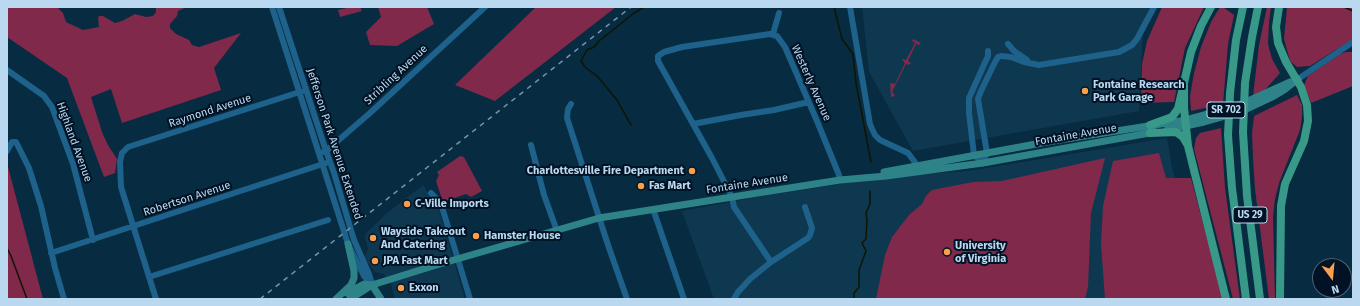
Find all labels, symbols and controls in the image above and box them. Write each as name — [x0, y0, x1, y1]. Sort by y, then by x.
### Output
street label: Stribling Avenue — [362, 42, 430, 108]
street label: Westerly Avenue — [788, 43, 834, 123]
street label: Jefferson Park Avenue Extended — [303, 67, 365, 221]
place label: Fontaine Research Park Garage — [1093, 78, 1185, 104]
marker: Fontaine Research Park Garage — [1080, 86, 1090, 96]
street label: Raymond Avenue — [167, 91, 253, 131]
street label: Highland Avenue — [53, 100, 95, 184]
road number: SR 702 — [1207, 102, 1245, 118]
street label: Fontaine Avenue — [1034, 121, 1118, 149]
place label: Charlottesville Fire Department — [527, 164, 684, 178]
marker: Charlottesville Fire Department — [687, 166, 697, 176]
street label: Fontaine Avenue — [705, 171, 789, 197]
street label: Robertson Avenue — [142, 179, 232, 219]
place label: Fas Mart — [649, 179, 691, 193]
marker: Fas Mart — [636, 181, 646, 191]
place label: C-Ville Imports — [415, 197, 489, 211]
marker: C-Ville Imports — [402, 199, 412, 209]
road number: US 29 — [1233, 207, 1267, 223]
place label: Wayside Takeout And Catering — [381, 225, 466, 251]
place label: Hamster House — [484, 229, 561, 243]
marker: Hamster House — [471, 231, 481, 241]
marker: Wayside Takeout And Catering — [368, 233, 378, 243]
place label: University of Virginia — [955, 239, 1006, 265]
marker: University of Virginia — [942, 247, 952, 257]
place label: JPA Fast Mart — [383, 254, 448, 268]
marker: JPA Fast Mart — [370, 256, 380, 266]
north arrow — [1312, 258, 1352, 298]
place label: Exxon — [409, 281, 439, 295]
text: N — [1330, 282, 1340, 296]
marker: Exxon — [396, 283, 406, 293]

